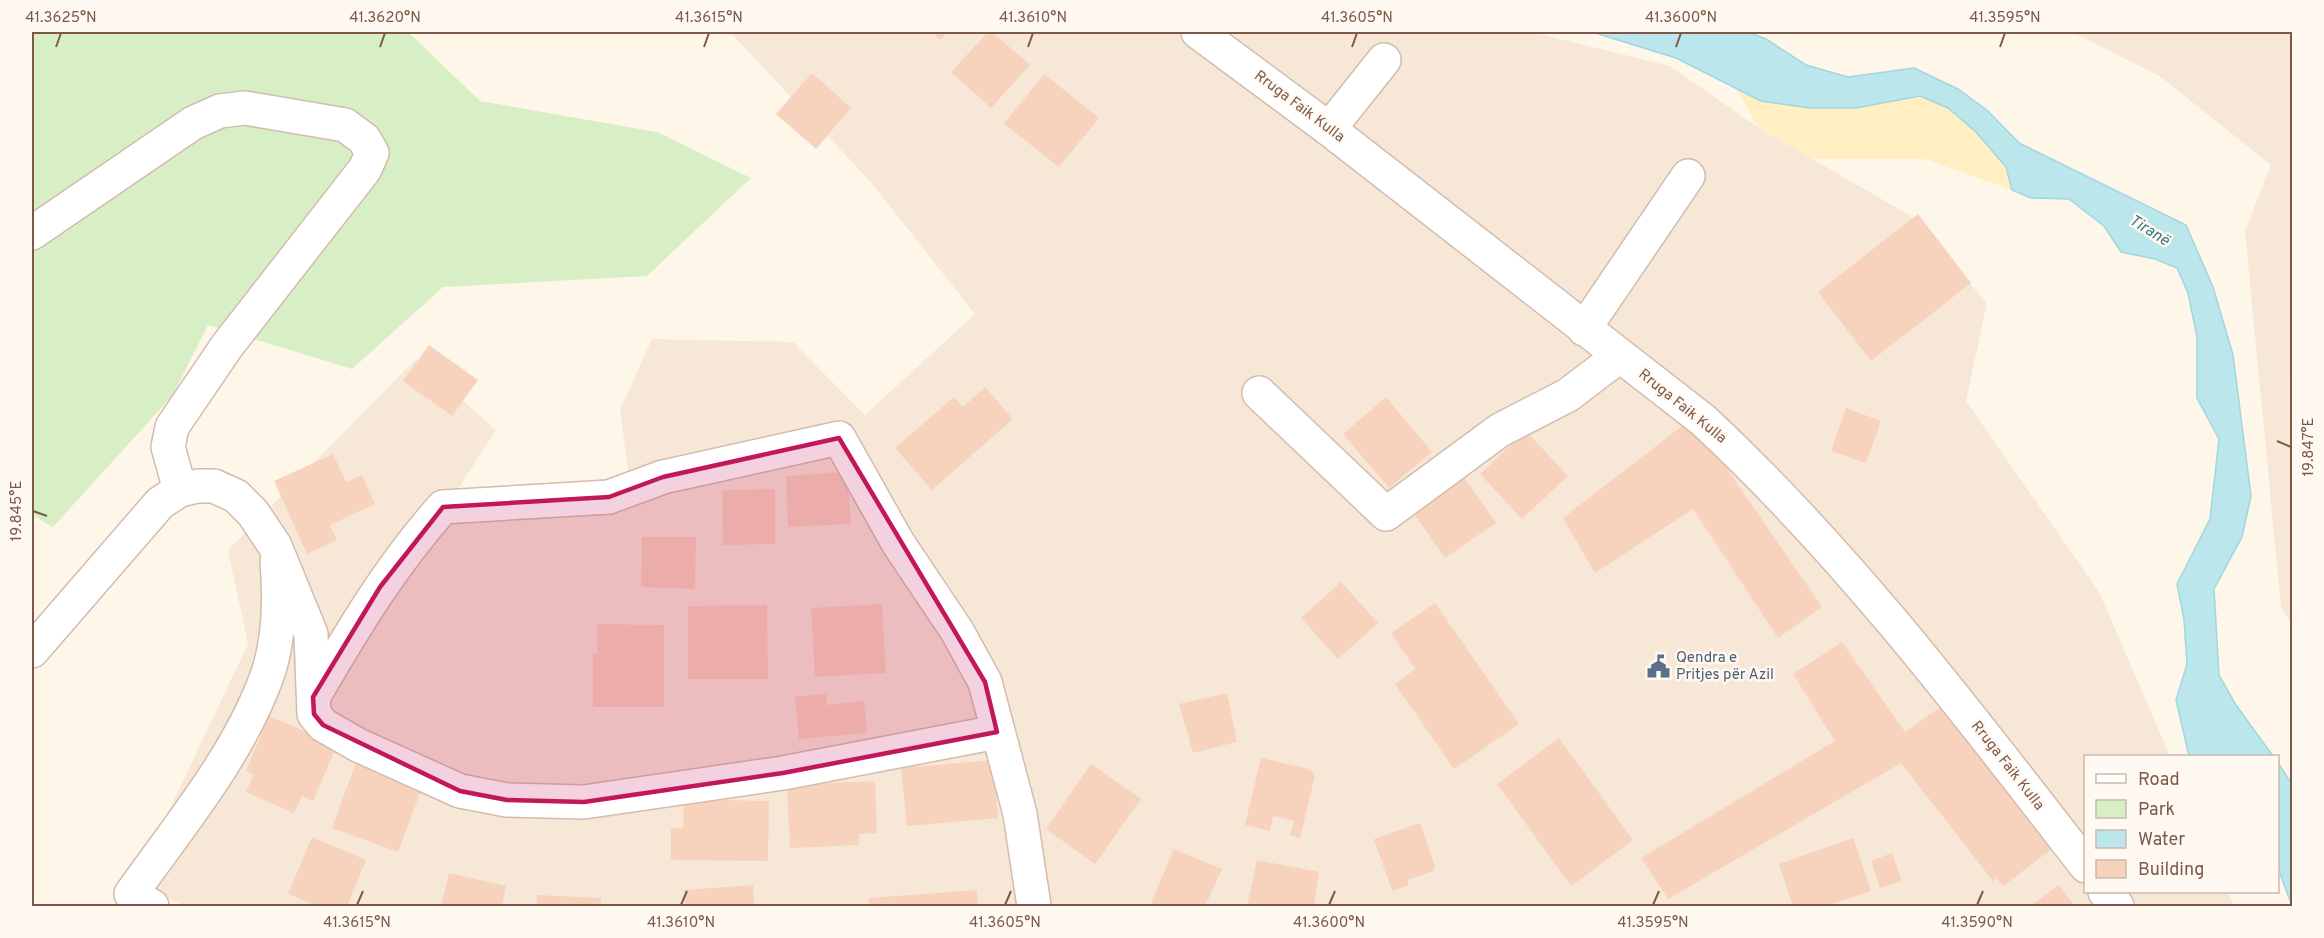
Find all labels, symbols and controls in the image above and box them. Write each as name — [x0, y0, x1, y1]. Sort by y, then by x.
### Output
text: 41.3625°N — [25, 9, 97, 28]
text: 41.3620°N — [349, 9, 421, 28]
text: 41.3615°N — [675, 9, 743, 28]
text: 41.3610°N — [999, 9, 1067, 28]
text: 41.3605°N — [1321, 9, 1393, 28]
text: 41.3600°N — [1645, 9, 1717, 28]
text: 41.3595°N — [1969, 9, 2041, 28]
street label: Rruga Faik Kulla — [1250, 67, 1348, 147]
water label: Tiranë — [2125, 211, 2174, 252]
street label: Rruga Faik Kulla — [1634, 365, 1730, 449]
text: 19.847°E — [2300, 417, 2319, 477]
text: 19.845°E — [8, 481, 27, 541]
place label: Qendra e Pritjes për Azil — [1676, 649, 1774, 685]
public building icon: Qendra e Pritjes për Azil — [1645, 654, 1671, 680]
street label: Rruga Faik Kulla — [1966, 717, 2048, 815]
legend — [2084, 755, 2279, 893]
text: Road — [2138, 769, 2180, 792]
text: Park — [2138, 799, 2175, 822]
text: Water — [2138, 829, 2185, 852]
text: Building — [2138, 859, 2204, 882]
text: 41.3615°N — [323, 914, 391, 933]
text: 41.3610°N — [647, 914, 715, 933]
text: 41.3605°N — [969, 914, 1041, 933]
text: 41.3600°N — [1293, 914, 1365, 933]
text: 41.3595°N — [1617, 914, 1689, 933]
text: 41.3590°N — [1941, 914, 2013, 933]

